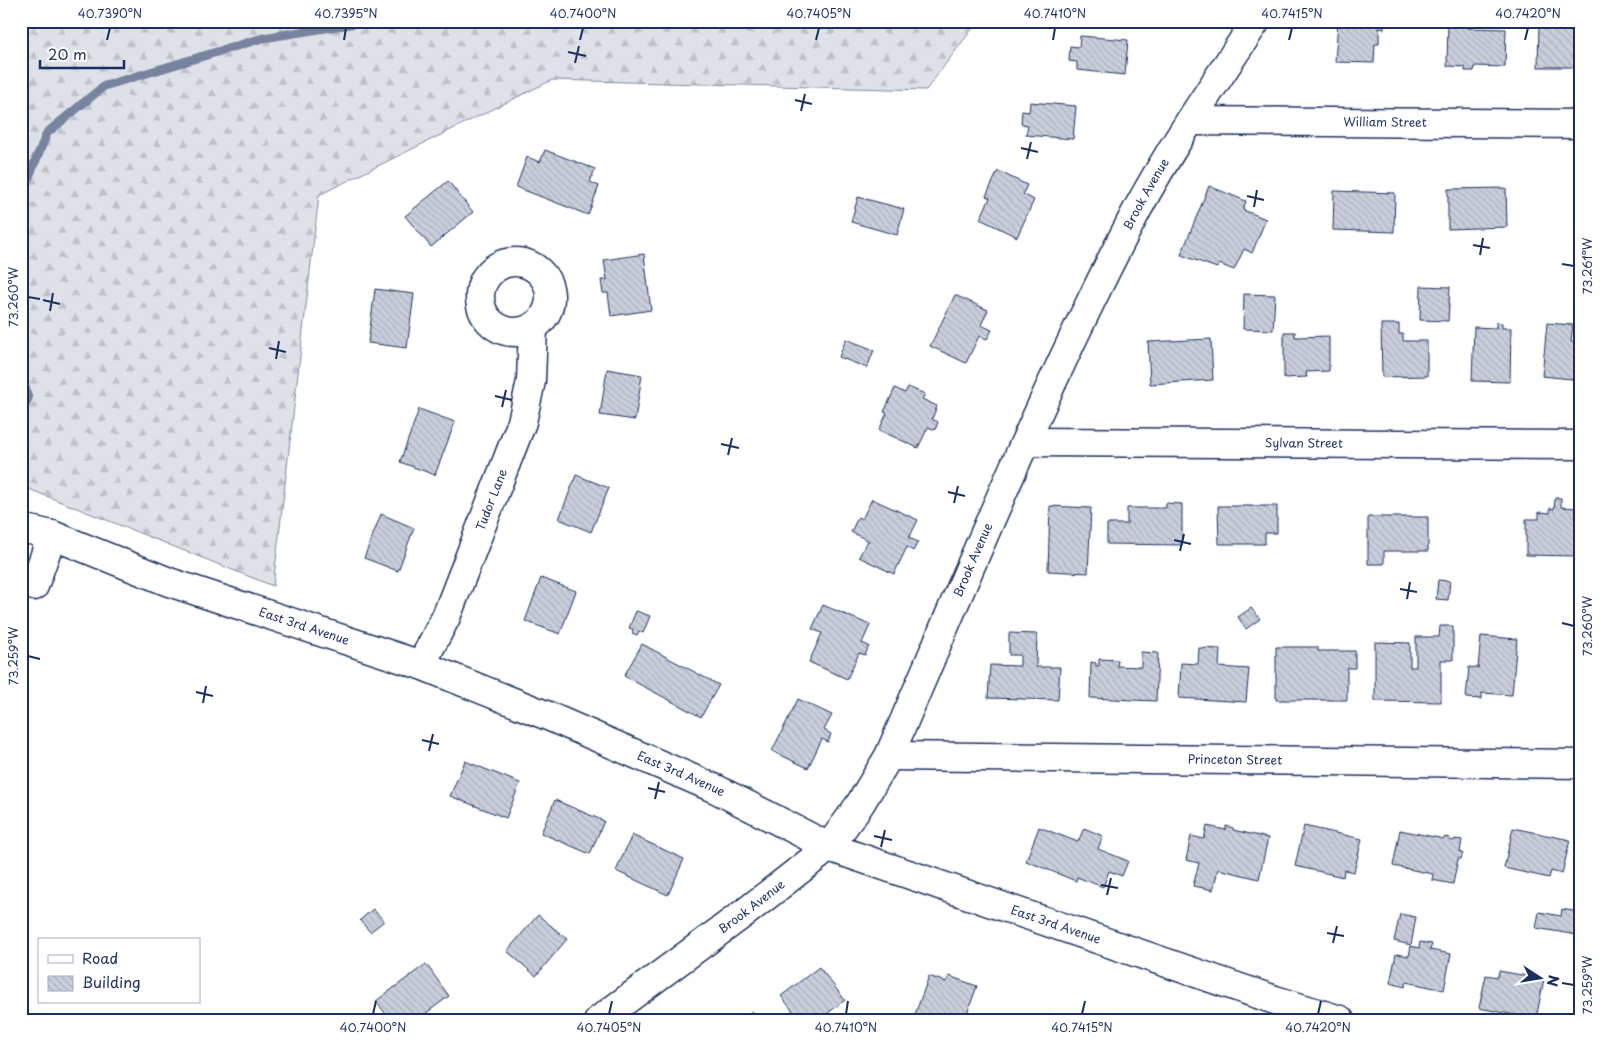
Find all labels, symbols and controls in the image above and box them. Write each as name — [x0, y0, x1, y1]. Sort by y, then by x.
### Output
text: 40.7390°N — [78, 4, 142, 22]
text: 40.7395°N — [314, 4, 378, 22]
text: 40.7400°N — [550, 4, 616, 22]
text: 40.7405°N — [787, 4, 851, 22]
text: 40.7410°N — [1024, 4, 1086, 22]
text: 40.7415°N — [1261, 4, 1323, 22]
text: 40.7420°N — [1495, 4, 1561, 22]
scale bar — [40, 38, 124, 70]
text: 20 m — [48, 42, 87, 65]
street label: William Street — [1343, 112, 1427, 131]
street label: Brook Avenue — [1118, 154, 1173, 233]
text: 73.261°W — [1578, 237, 1596, 294]
text: 73.260°W — [4, 266, 22, 327]
street label: Sylvan Street — [1265, 433, 1343, 452]
street label: Tudor Lane — [471, 466, 511, 533]
street label: Brook Avenue — [948, 519, 996, 600]
text: 73.260°W — [1578, 595, 1596, 656]
street label: East 3rd Avenue — [257, 602, 352, 649]
text: 73.259°W — [4, 626, 22, 685]
street label: East 3rd Avenue — [635, 746, 729, 800]
street label: Princeton Street — [1188, 749, 1282, 769]
street label: Brook Avenue — [714, 875, 789, 937]
street label: East 3rd Avenue — [1009, 900, 1104, 948]
legend — [38, 938, 200, 1004]
text: Road — [82, 946, 118, 969]
north arrow — [1514, 954, 1564, 1004]
text: 73.259°W — [1578, 955, 1596, 1014]
text: Building — [82, 970, 141, 993]
text: N — [1542, 973, 1565, 988]
text: 40.7400°N — [340, 1018, 406, 1036]
text: 40.7405°N — [577, 1018, 641, 1036]
text: 40.7410°N — [815, 1018, 877, 1036]
text: 40.7415°N — [1051, 1018, 1113, 1036]
text: 40.7420°N — [1285, 1018, 1351, 1036]

